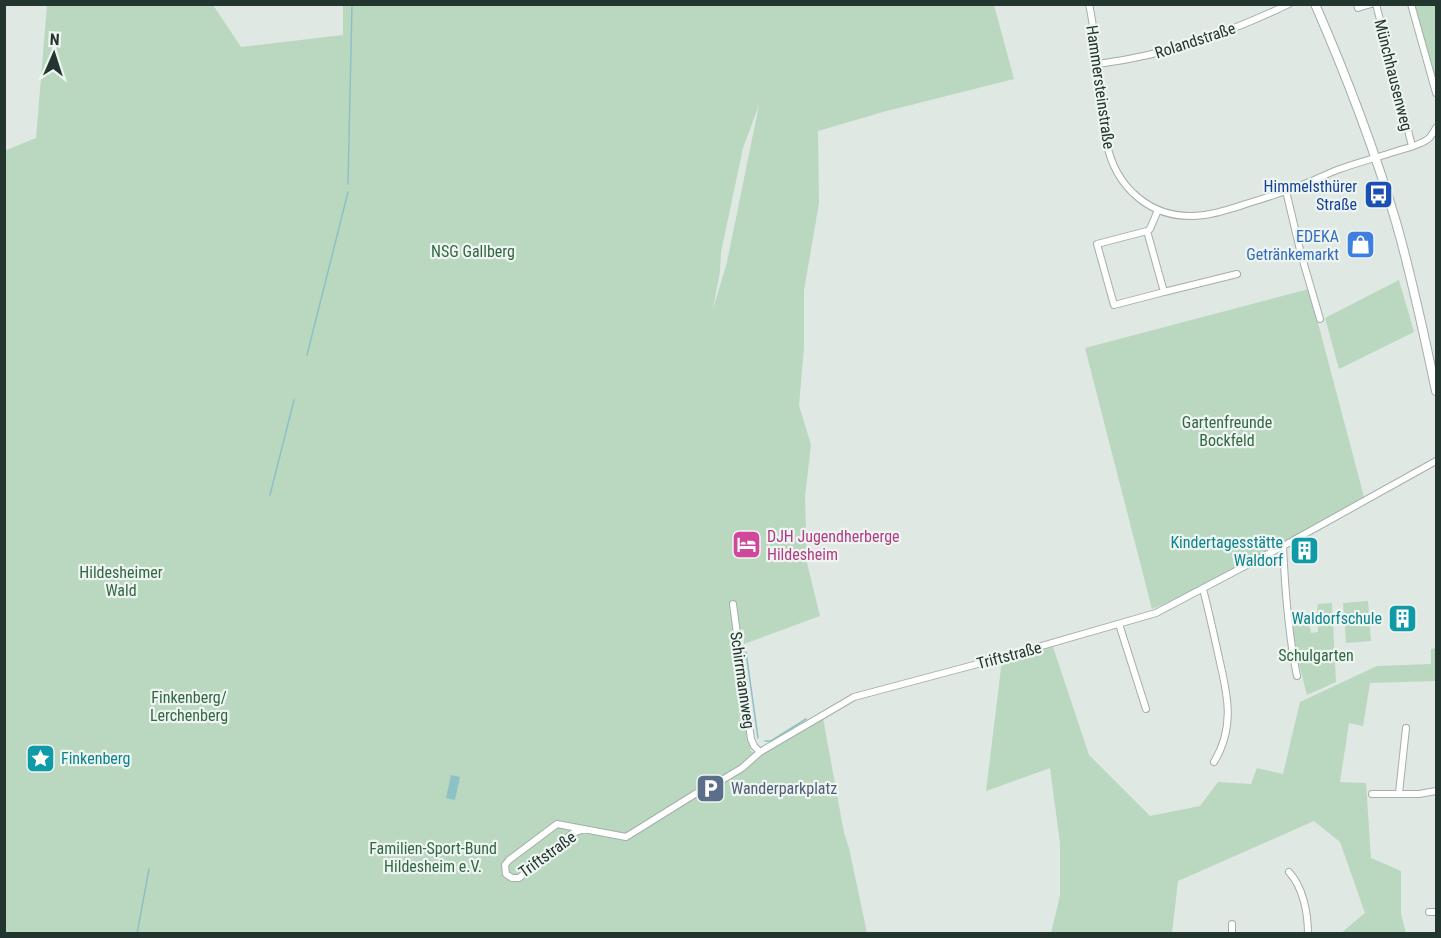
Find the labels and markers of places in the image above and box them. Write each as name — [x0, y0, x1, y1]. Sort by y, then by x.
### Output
place label: Himmelsthürer Straße — [1264, 177, 1357, 214]
bus stop icon: Himmelsthürer Straße — [1362, 179, 1394, 211]
place label: EDEKA Getränkemarkt — [1246, 227, 1339, 264]
shop icon: EDEKA Getränkemarkt — [1344, 229, 1376, 261]
place label: DJH Jugendherberge Hildesheim — [767, 527, 900, 564]
hotel icon: DJH Jugendherberge Hildesheim — [730, 529, 762, 561]
place label: Kindertagesstätte Waldorf — [1170, 533, 1283, 570]
building icon: Kindertagesstätte Waldorf — [1288, 535, 1320, 567]
building icon: Waldorfschule — [1387, 602, 1419, 634]
place label: Waldorfschule — [1291, 609, 1382, 628]
place icon: Finkenberg — [24, 742, 56, 774]
place label: Finkenberg — [61, 749, 130, 768]
parking icon: Wanderparkplatz — [694, 772, 726, 804]
place label: Wanderparkplatz — [731, 779, 837, 798]

